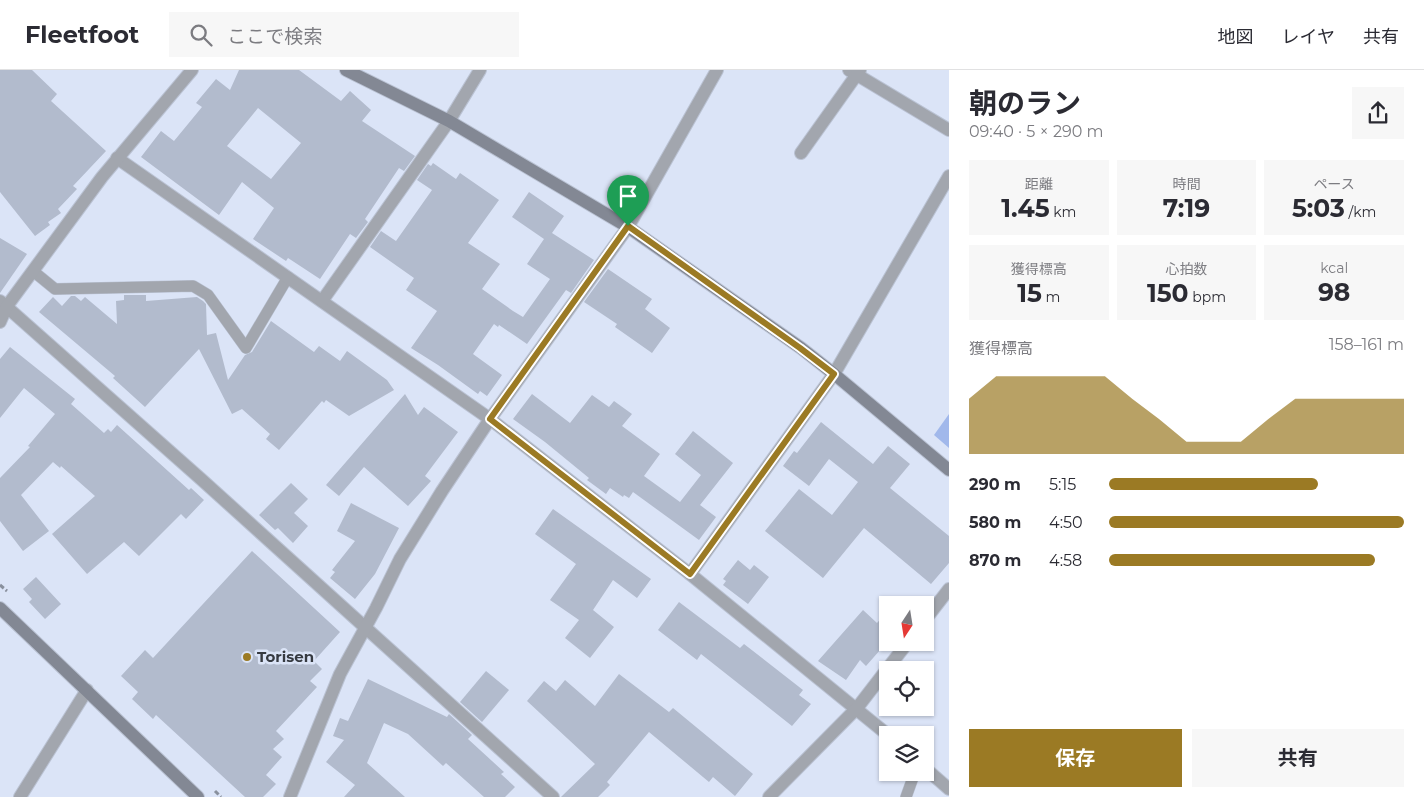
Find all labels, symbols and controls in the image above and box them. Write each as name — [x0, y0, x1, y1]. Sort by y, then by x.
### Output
search box — [169, 12, 519, 57]
text: Fleetfoot — [25, 20, 139, 49]
icon: search — [187, 21, 215, 49]
text: ここで検索 — [227, 25, 322, 48]
text: 地図 — [1218, 26, 1254, 48]
text: レイヤ — [1282, 26, 1335, 48]
text: 共有 — [1363, 26, 1399, 48]
text: 朝のラン — [969, 86, 1081, 120]
button: share — [1352, 87, 1404, 139]
text: 09:40 · 5 × 290 m — [969, 122, 1104, 141]
pin — [607, 175, 649, 226]
text: 距離 — [1025, 175, 1053, 193]
text: 時間 — [1172, 175, 1200, 193]
text: ペース — [1314, 175, 1355, 193]
icon: arrive — [614, 182, 642, 210]
text: 1.45 — [1001, 193, 1050, 223]
text: 7:19 — [1163, 193, 1210, 223]
text: 5:03 — [1292, 193, 1345, 223]
text: km — [1050, 203, 1076, 221]
text: /km — [1345, 203, 1376, 221]
text: kcal — [1320, 259, 1348, 277]
text: 獲得標高 — [1011, 260, 1067, 278]
text: 心拍数 — [1165, 260, 1207, 278]
text: 98 — [1318, 277, 1350, 307]
text: 15 — [1017, 278, 1042, 308]
text: 150 — [1147, 278, 1189, 308]
text: m — [1042, 288, 1060, 306]
text: bpm — [1189, 288, 1226, 306]
text: 158–161 m — [1329, 335, 1404, 354]
text: 獲得標高 — [969, 339, 1033, 358]
text: 290 m — [969, 475, 1021, 494]
text: 5:15 — [1049, 475, 1076, 494]
text: 580 m — [969, 513, 1021, 532]
text: 4:50 — [1049, 513, 1083, 532]
text: 870 m — [969, 551, 1021, 570]
text: 4:58 — [1049, 551, 1082, 570]
north arrow — [879, 596, 934, 651]
map controls — [879, 596, 934, 781]
place label: Torisen — [257, 647, 314, 666]
marker: Torisen — [241, 651, 253, 663]
button: locate — [879, 661, 934, 716]
button: layers — [879, 726, 934, 781]
button: 保存 — [969, 729, 1182, 787]
button: 共有 — [1192, 729, 1404, 787]

